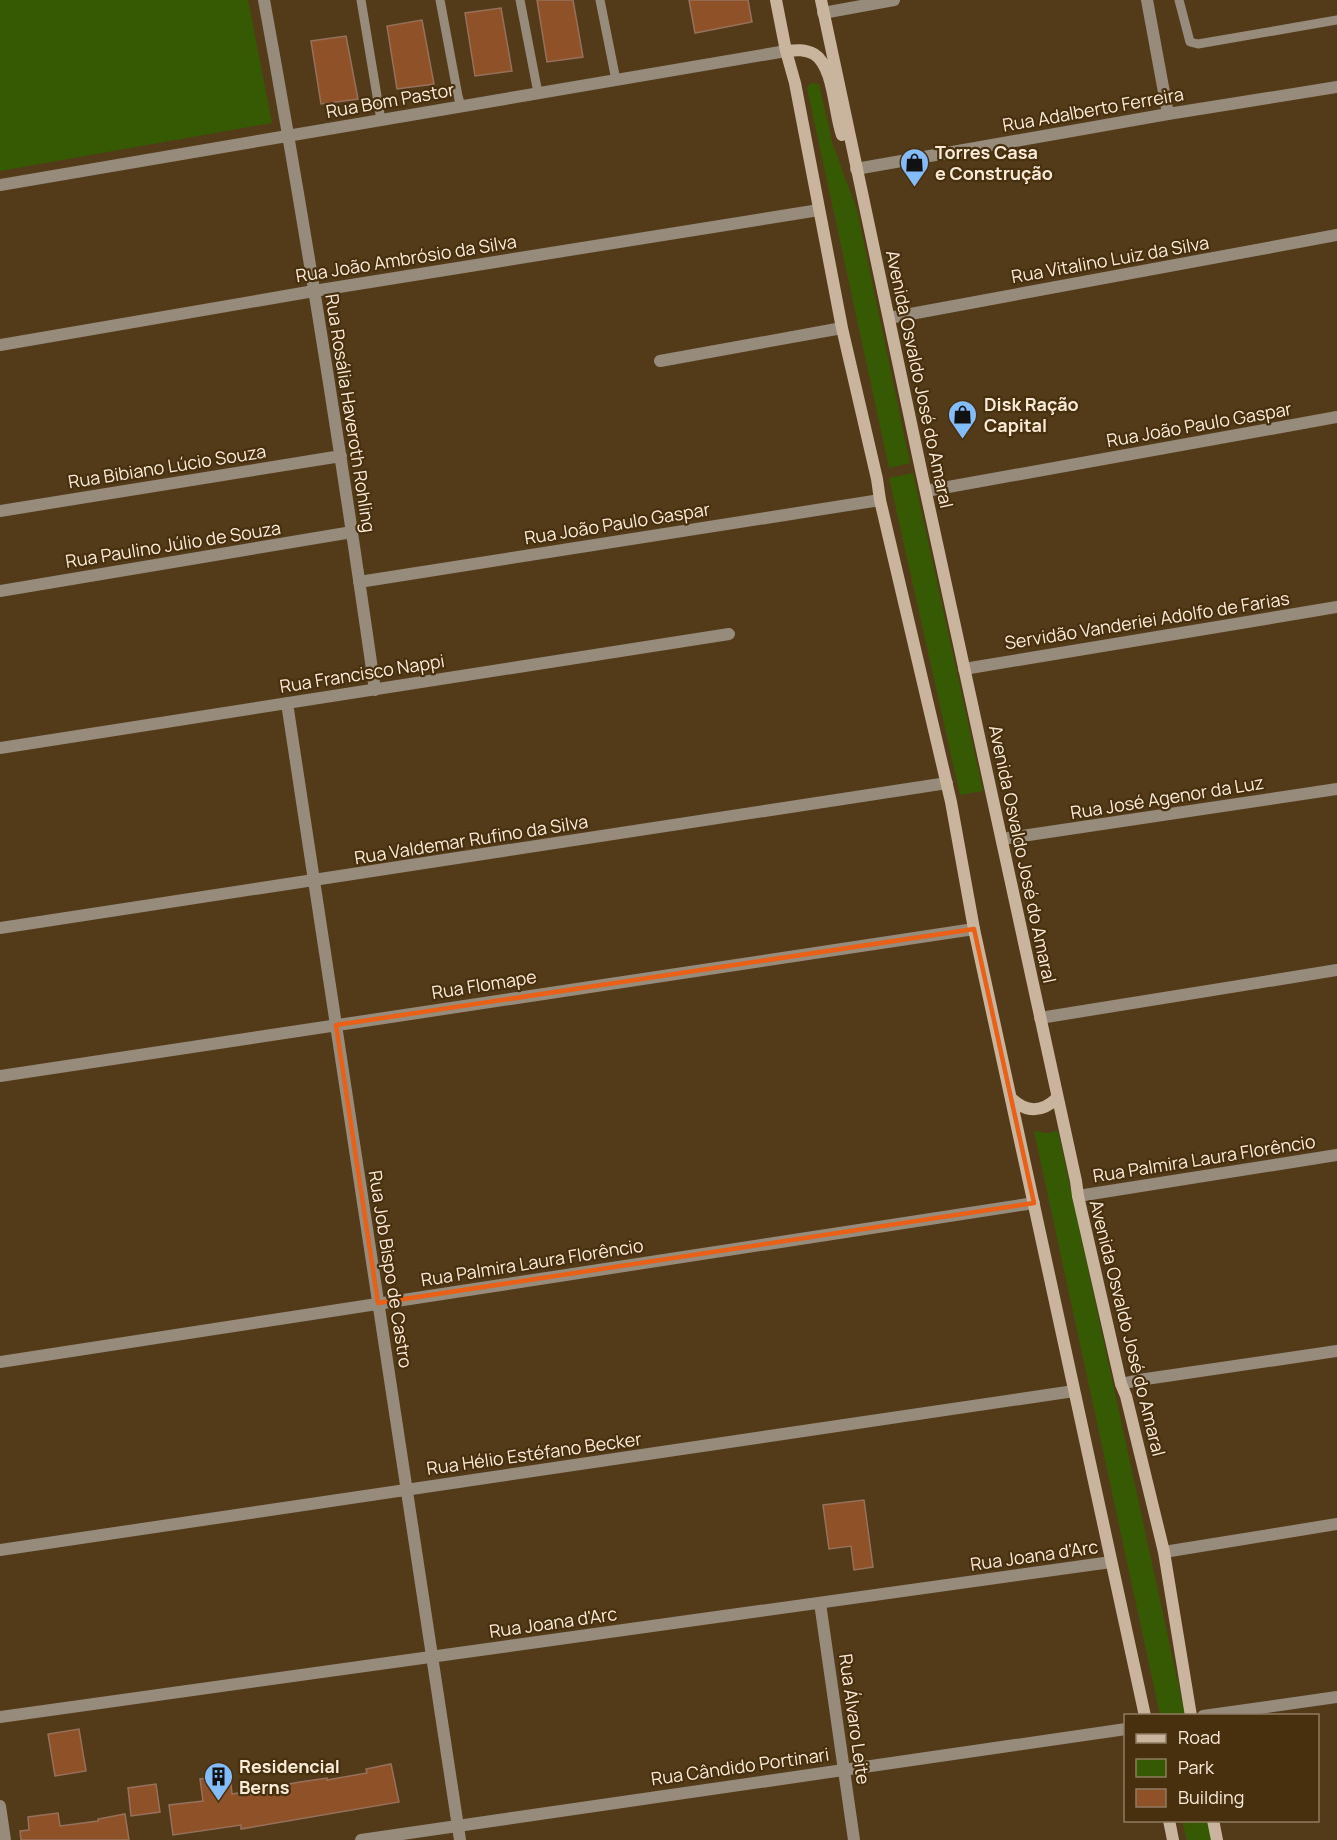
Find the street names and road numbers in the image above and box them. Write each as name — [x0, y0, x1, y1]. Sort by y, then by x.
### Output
street label: Rua Bom Pastor — [324, 77, 457, 123]
street label: Rua Adalberto Ferreira — [1000, 81, 1186, 137]
street label: Rua João Ambrósio da Silva — [294, 229, 518, 287]
street label: Rua Vitalino Luiz da Silva — [1009, 230, 1211, 288]
street label: Avenida Osvaldo José do Amaral — [881, 248, 959, 510]
street label: Rua Rosália Haveroth Rohling — [320, 292, 382, 534]
street label: Rua João Paulo Gaspar — [1104, 396, 1294, 452]
street label: Rua Bibiano Lúcio Souza — [66, 438, 268, 494]
street label: Rua João Paulo Gaspar — [522, 496, 712, 550]
street label: Rua Paulino Júlio de Souza — [63, 515, 283, 573]
street label: Servidão Vanderiei Adolfo de Farias — [1003, 586, 1291, 654]
street label: Rua Francisco Nappi — [278, 648, 446, 698]
street label: Avenida Osvaldo José do Amaral — [984, 723, 1062, 985]
street label: Rua José Agenor da Luz — [1069, 770, 1265, 824]
street label: Rua Valdemar Rufino da Silva — [352, 809, 590, 869]
street label: Rua Flomape — [430, 964, 538, 1004]
street label: Rua Palmira Laura Florêncio — [1091, 1129, 1317, 1187]
street label: Rua Job Bispo de Castro — [364, 1168, 418, 1370]
street label: Avenida Osvaldo José do Amaral — [1085, 1197, 1171, 1459]
street label: Rua Palmira Laura Florêncio — [419, 1233, 645, 1291]
street label: Rua Hélio Estéfano Becker — [425, 1426, 644, 1480]
street label: Rua Joana d'Arc — [968, 1534, 1100, 1576]
street label: Rua Joana d'Arc — [487, 1601, 619, 1643]
street label: Rua Álvaro Leite — [834, 1652, 876, 1786]
street label: Rua Cândido Portinari — [649, 1742, 831, 1790]

